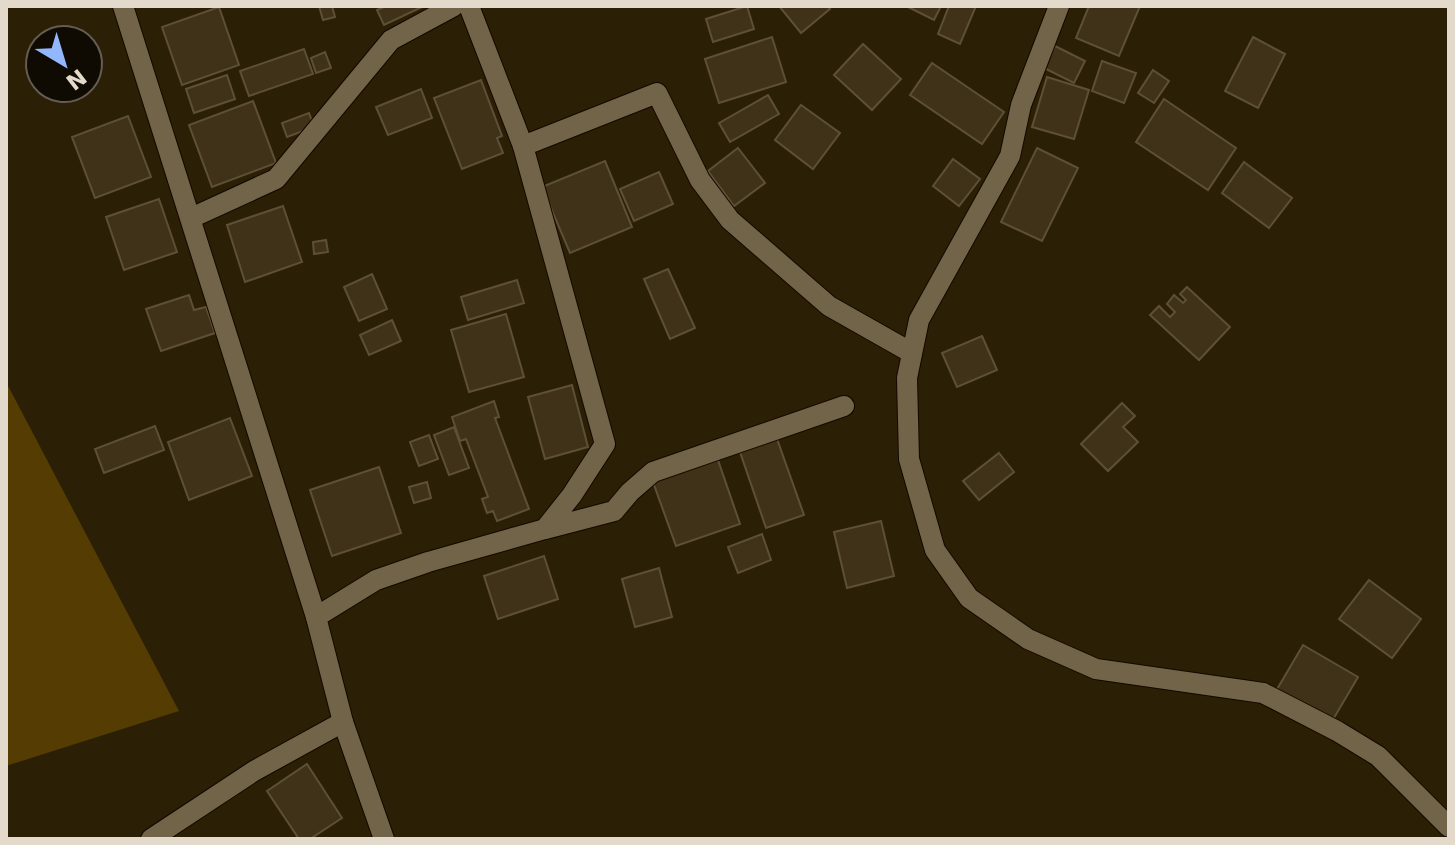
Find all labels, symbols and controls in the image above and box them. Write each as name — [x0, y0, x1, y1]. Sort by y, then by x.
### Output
north arrow — [24, 24, 104, 104]
text: N — [61, 64, 91, 95]

